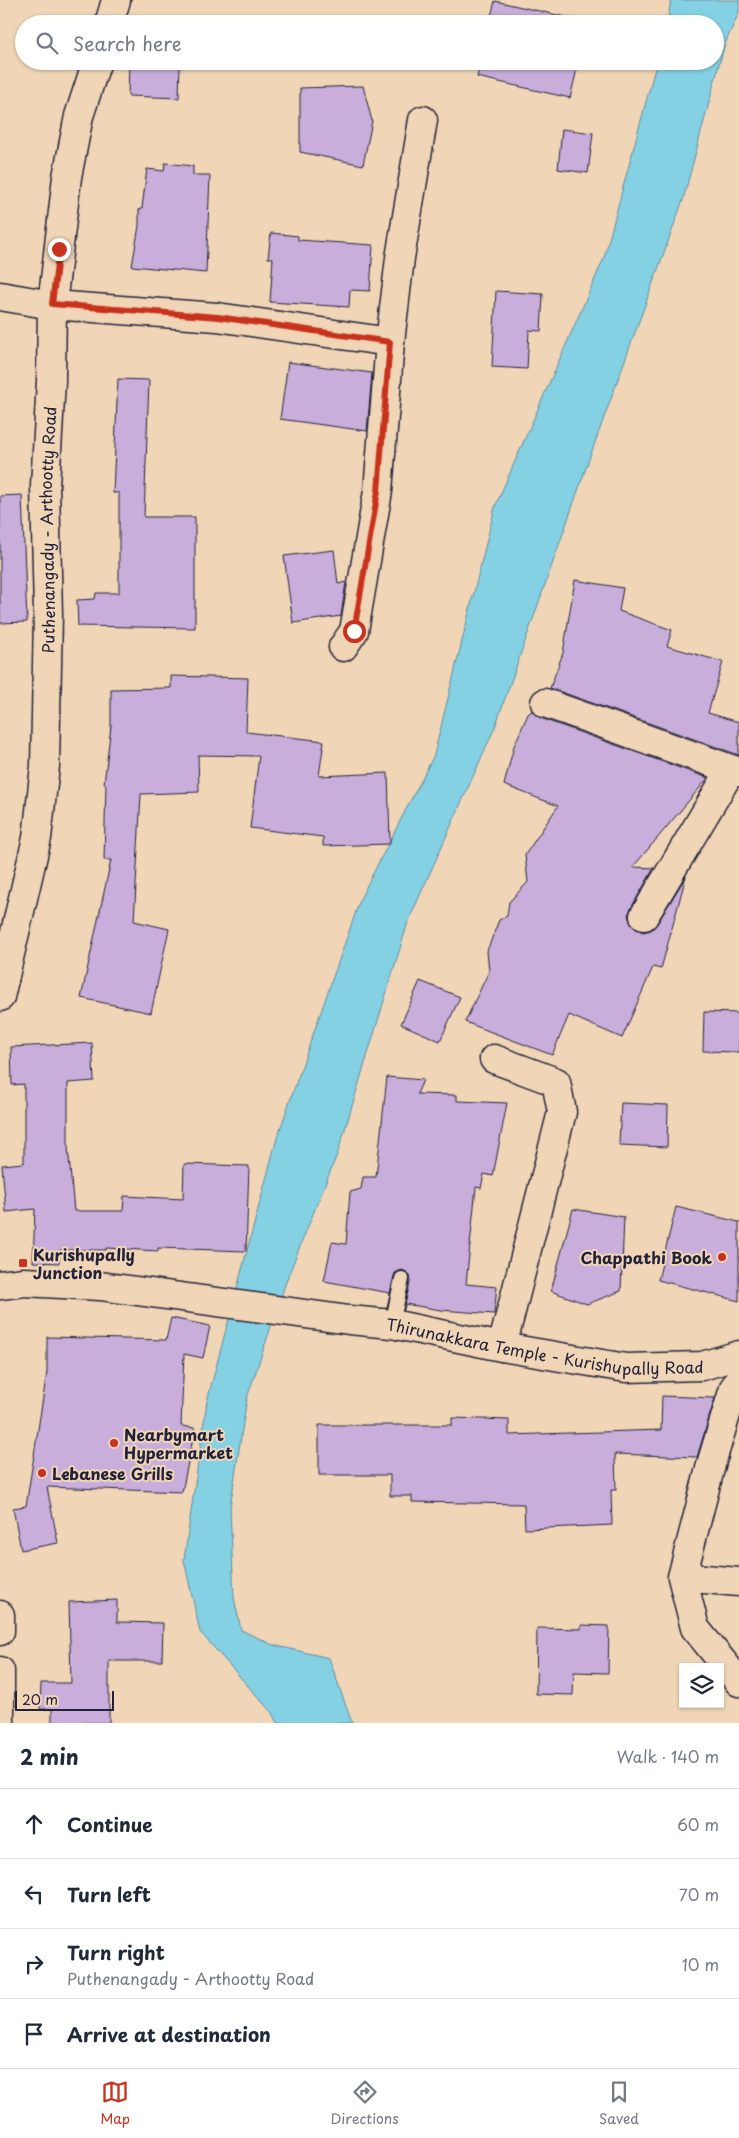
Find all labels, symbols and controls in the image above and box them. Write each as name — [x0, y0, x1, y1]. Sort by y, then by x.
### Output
search box — [15, 15, 724, 70]
icon: search — [33, 29, 61, 57]
text: Search here — [73, 29, 182, 57]
route end — [48, 238, 71, 261]
street label: Puthenangady - Arthootty Road — [33, 405, 62, 654]
route start — [343, 620, 366, 643]
place label: Kurishupally Junction — [33, 1242, 135, 1284]
place label: Chappathi Book — [580, 1245, 712, 1269]
marker: Chappathi Book — [716, 1251, 728, 1263]
marker: Kurishupally Junction — [17, 1257, 29, 1269]
street label: Thirunakkara Temple - Kurishupally Road — [386, 1312, 704, 1380]
place label: Nearbymart Hypermarket — [124, 1422, 233, 1464]
marker: Nearbymart Hypermarket — [108, 1437, 120, 1449]
place label: Lebanese Grills — [52, 1461, 173, 1485]
marker: Lebanese Grills — [36, 1467, 48, 1479]
map controls — [679, 1663, 724, 1708]
button: layers — [679, 1663, 724, 1708]
scale bar — [15, 1688, 114, 1711]
text: 20 m — [22, 1689, 58, 1710]
text: 2 min — [20, 1740, 79, 1772]
text: Walk · 140 m — [617, 1744, 719, 1768]
icon: ahead — [20, 1810, 48, 1838]
text: Continue — [67, 1810, 153, 1838]
text: 60 m — [677, 1812, 719, 1836]
icon: left — [20, 1880, 48, 1908]
text: Turn left — [67, 1880, 151, 1908]
text: 70 m — [679, 1882, 719, 1906]
text: Turn right — [67, 1938, 165, 1966]
icon: right — [20, 1950, 48, 1978]
text: 10 m — [682, 1952, 719, 1976]
text: Puthenangady - Arthootty Road — [67, 1966, 314, 1990]
icon: arrive — [20, 2020, 48, 2048]
text: Arrive at destination — [67, 2020, 271, 2048]
tab: Map — [100, 2078, 130, 2129]
tab: Directions — [331, 2078, 399, 2129]
tab: Saved — [599, 2078, 639, 2129]

